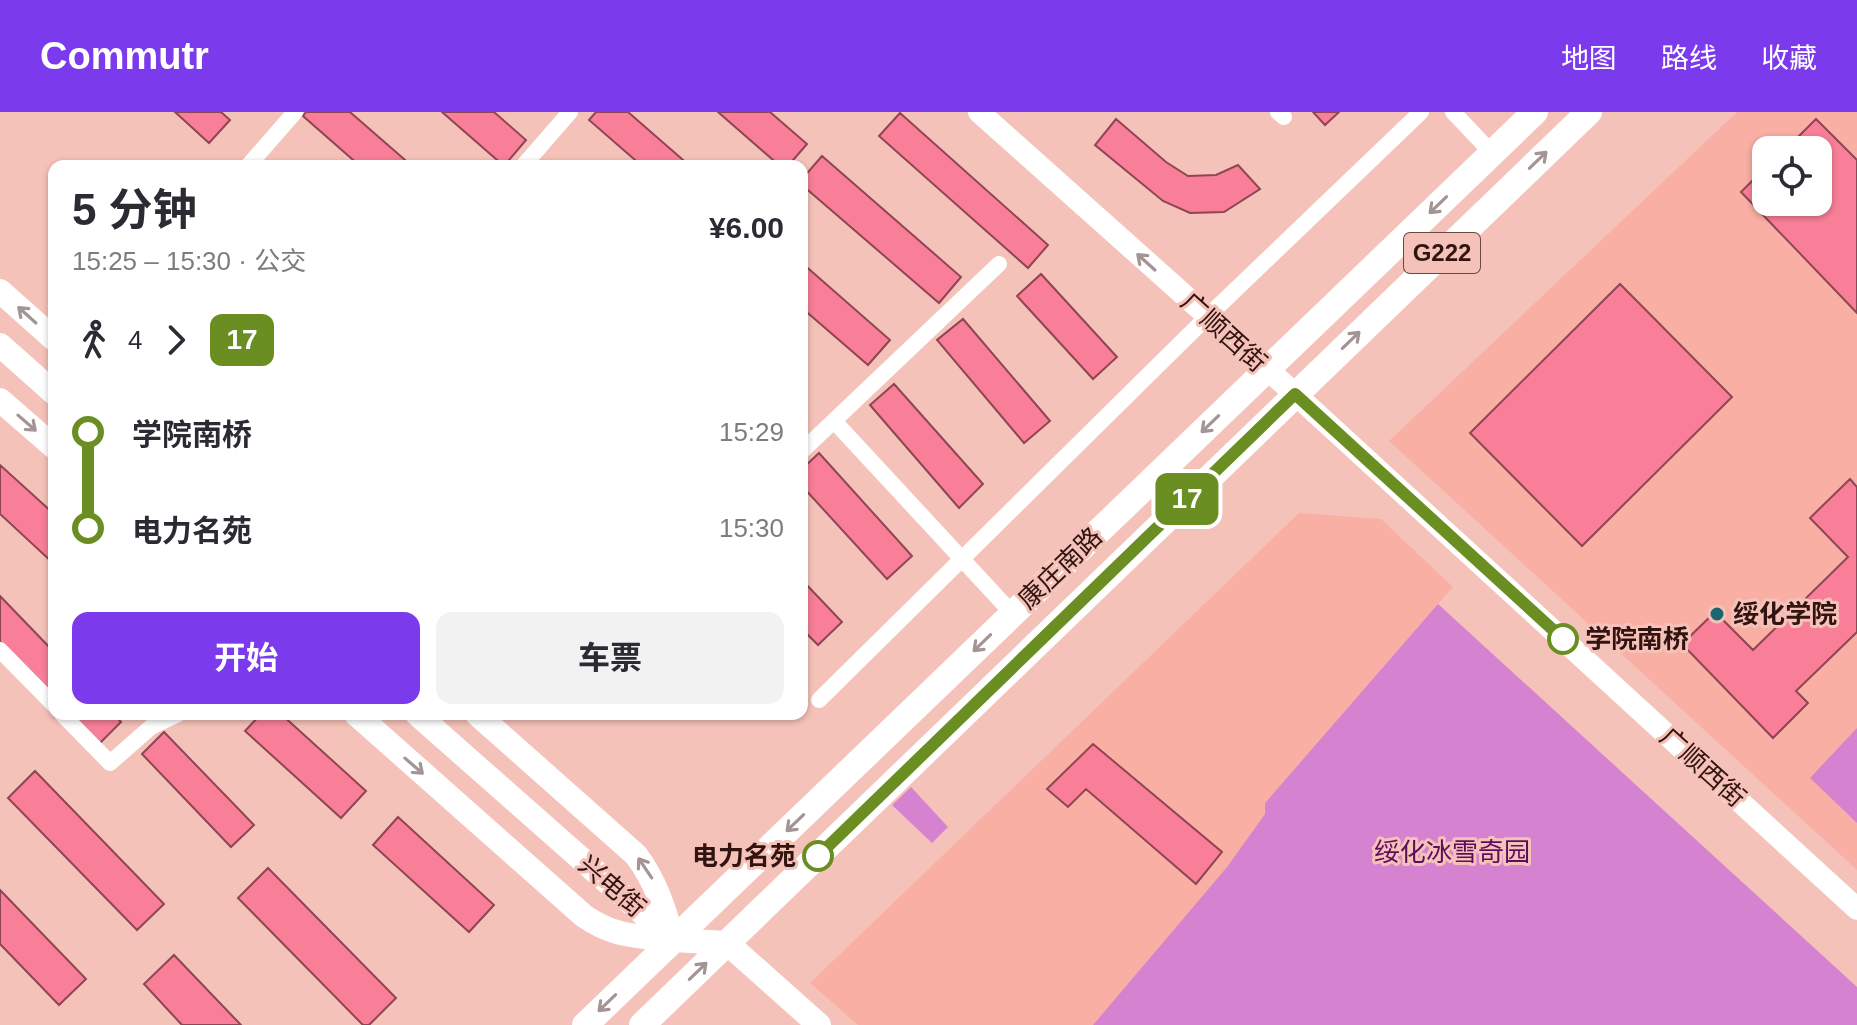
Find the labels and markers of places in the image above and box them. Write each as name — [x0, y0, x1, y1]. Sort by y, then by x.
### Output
place label: 绥化学院 — [1733, 599, 1837, 629]
marker: 绥化学院 — [1708, 605, 1726, 623]
marker: 学院南桥 — [1548, 624, 1578, 654]
place label: 学院南桥 — [1585, 624, 1689, 654]
place label: 电力名苑 — [692, 841, 796, 871]
marker: 电力名苑 — [803, 841, 833, 871]

